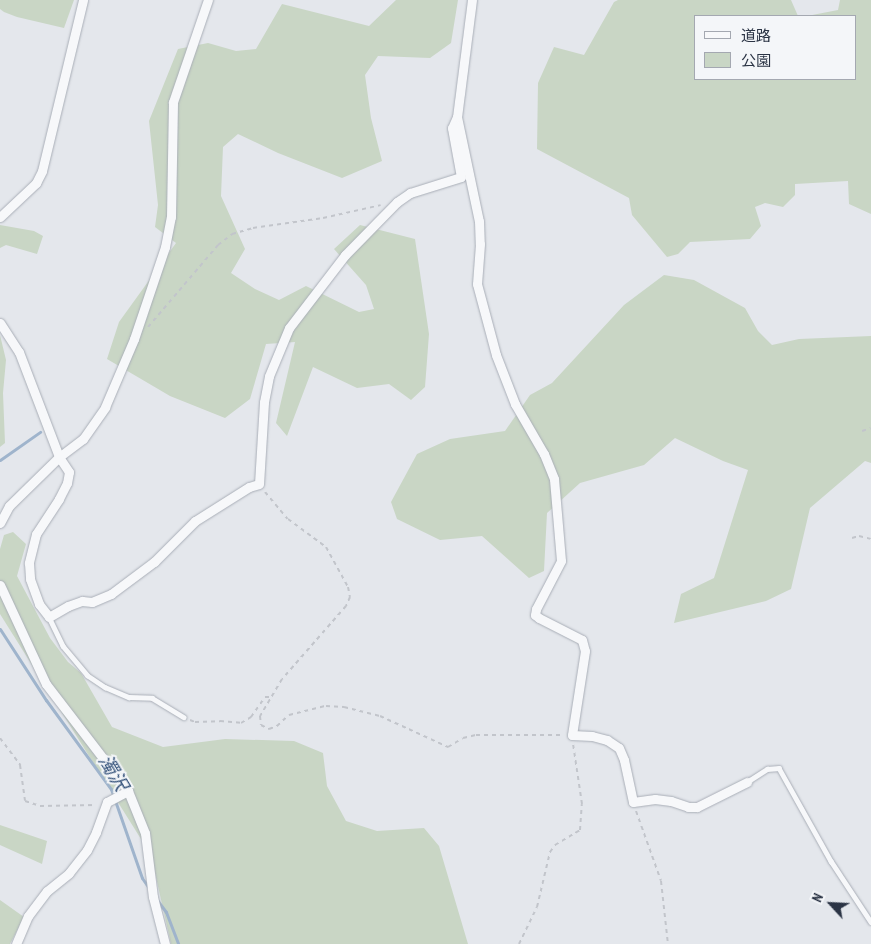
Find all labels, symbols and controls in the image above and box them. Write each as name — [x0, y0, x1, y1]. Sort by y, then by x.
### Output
legend — [694, 15, 856, 80]
text: 道路 — [741, 26, 771, 45]
text: 公園 — [741, 51, 771, 70]
water label: 濁沢 — [93, 751, 133, 795]
north arrow — [806, 879, 856, 929]
text: N — [808, 890, 827, 905]

